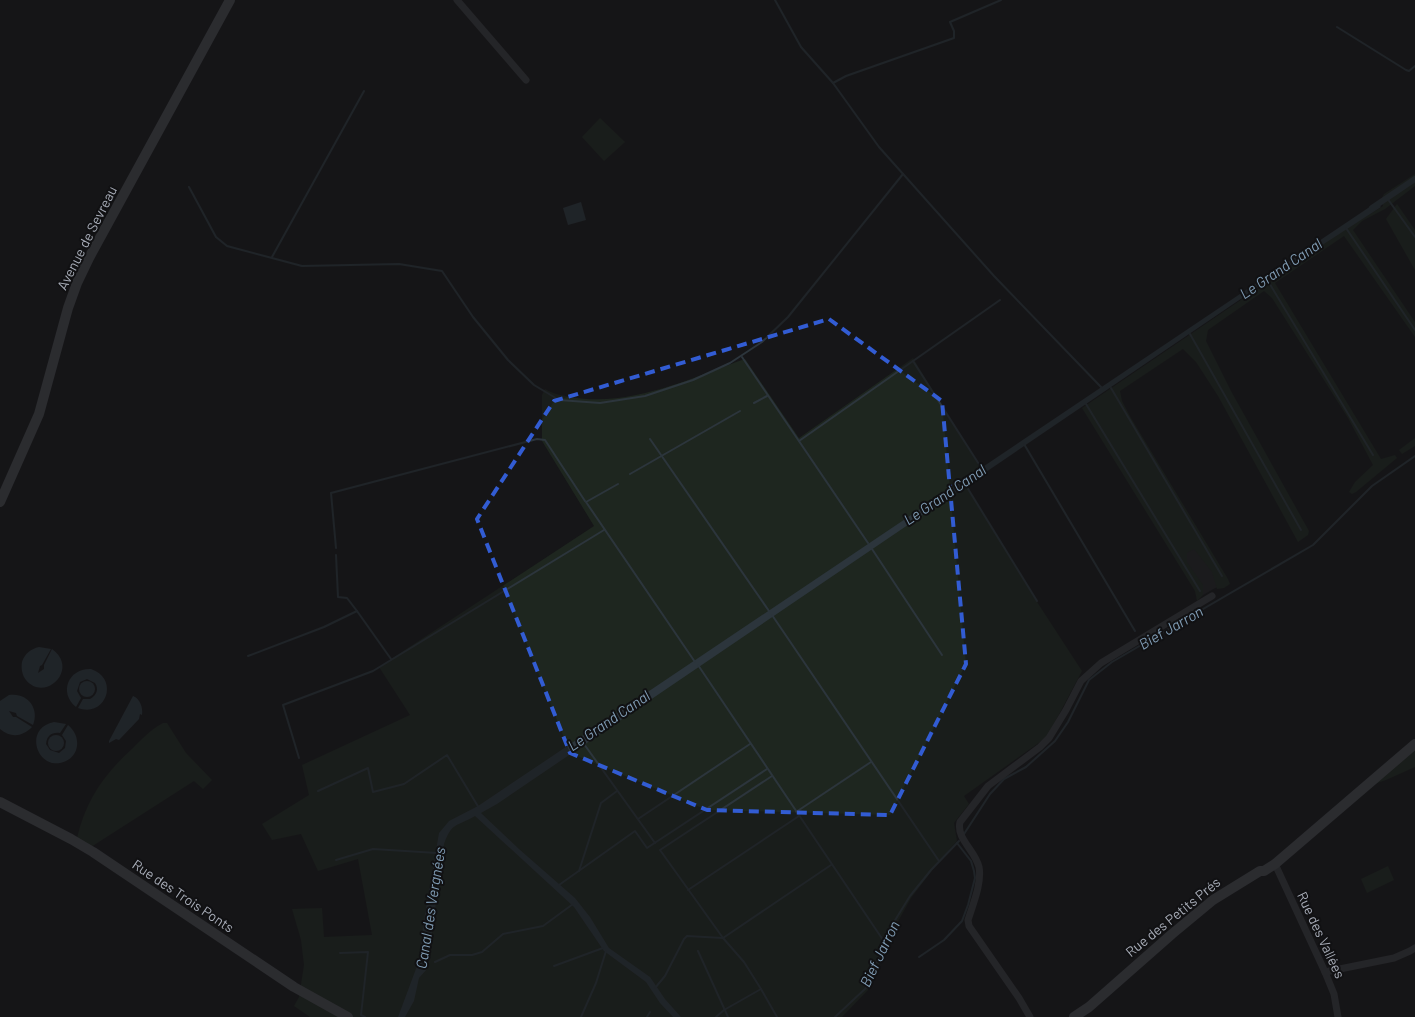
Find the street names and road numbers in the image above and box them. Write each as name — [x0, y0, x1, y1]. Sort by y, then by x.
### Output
street label: Avenue de Sevreau — [53, 183, 120, 293]
street label: Rue des Trois Ponts — [129, 855, 238, 936]
street label: Rue des Petits Prés — [1122, 873, 1224, 960]
street label: Rue des Vallées — [1294, 889, 1349, 981]

